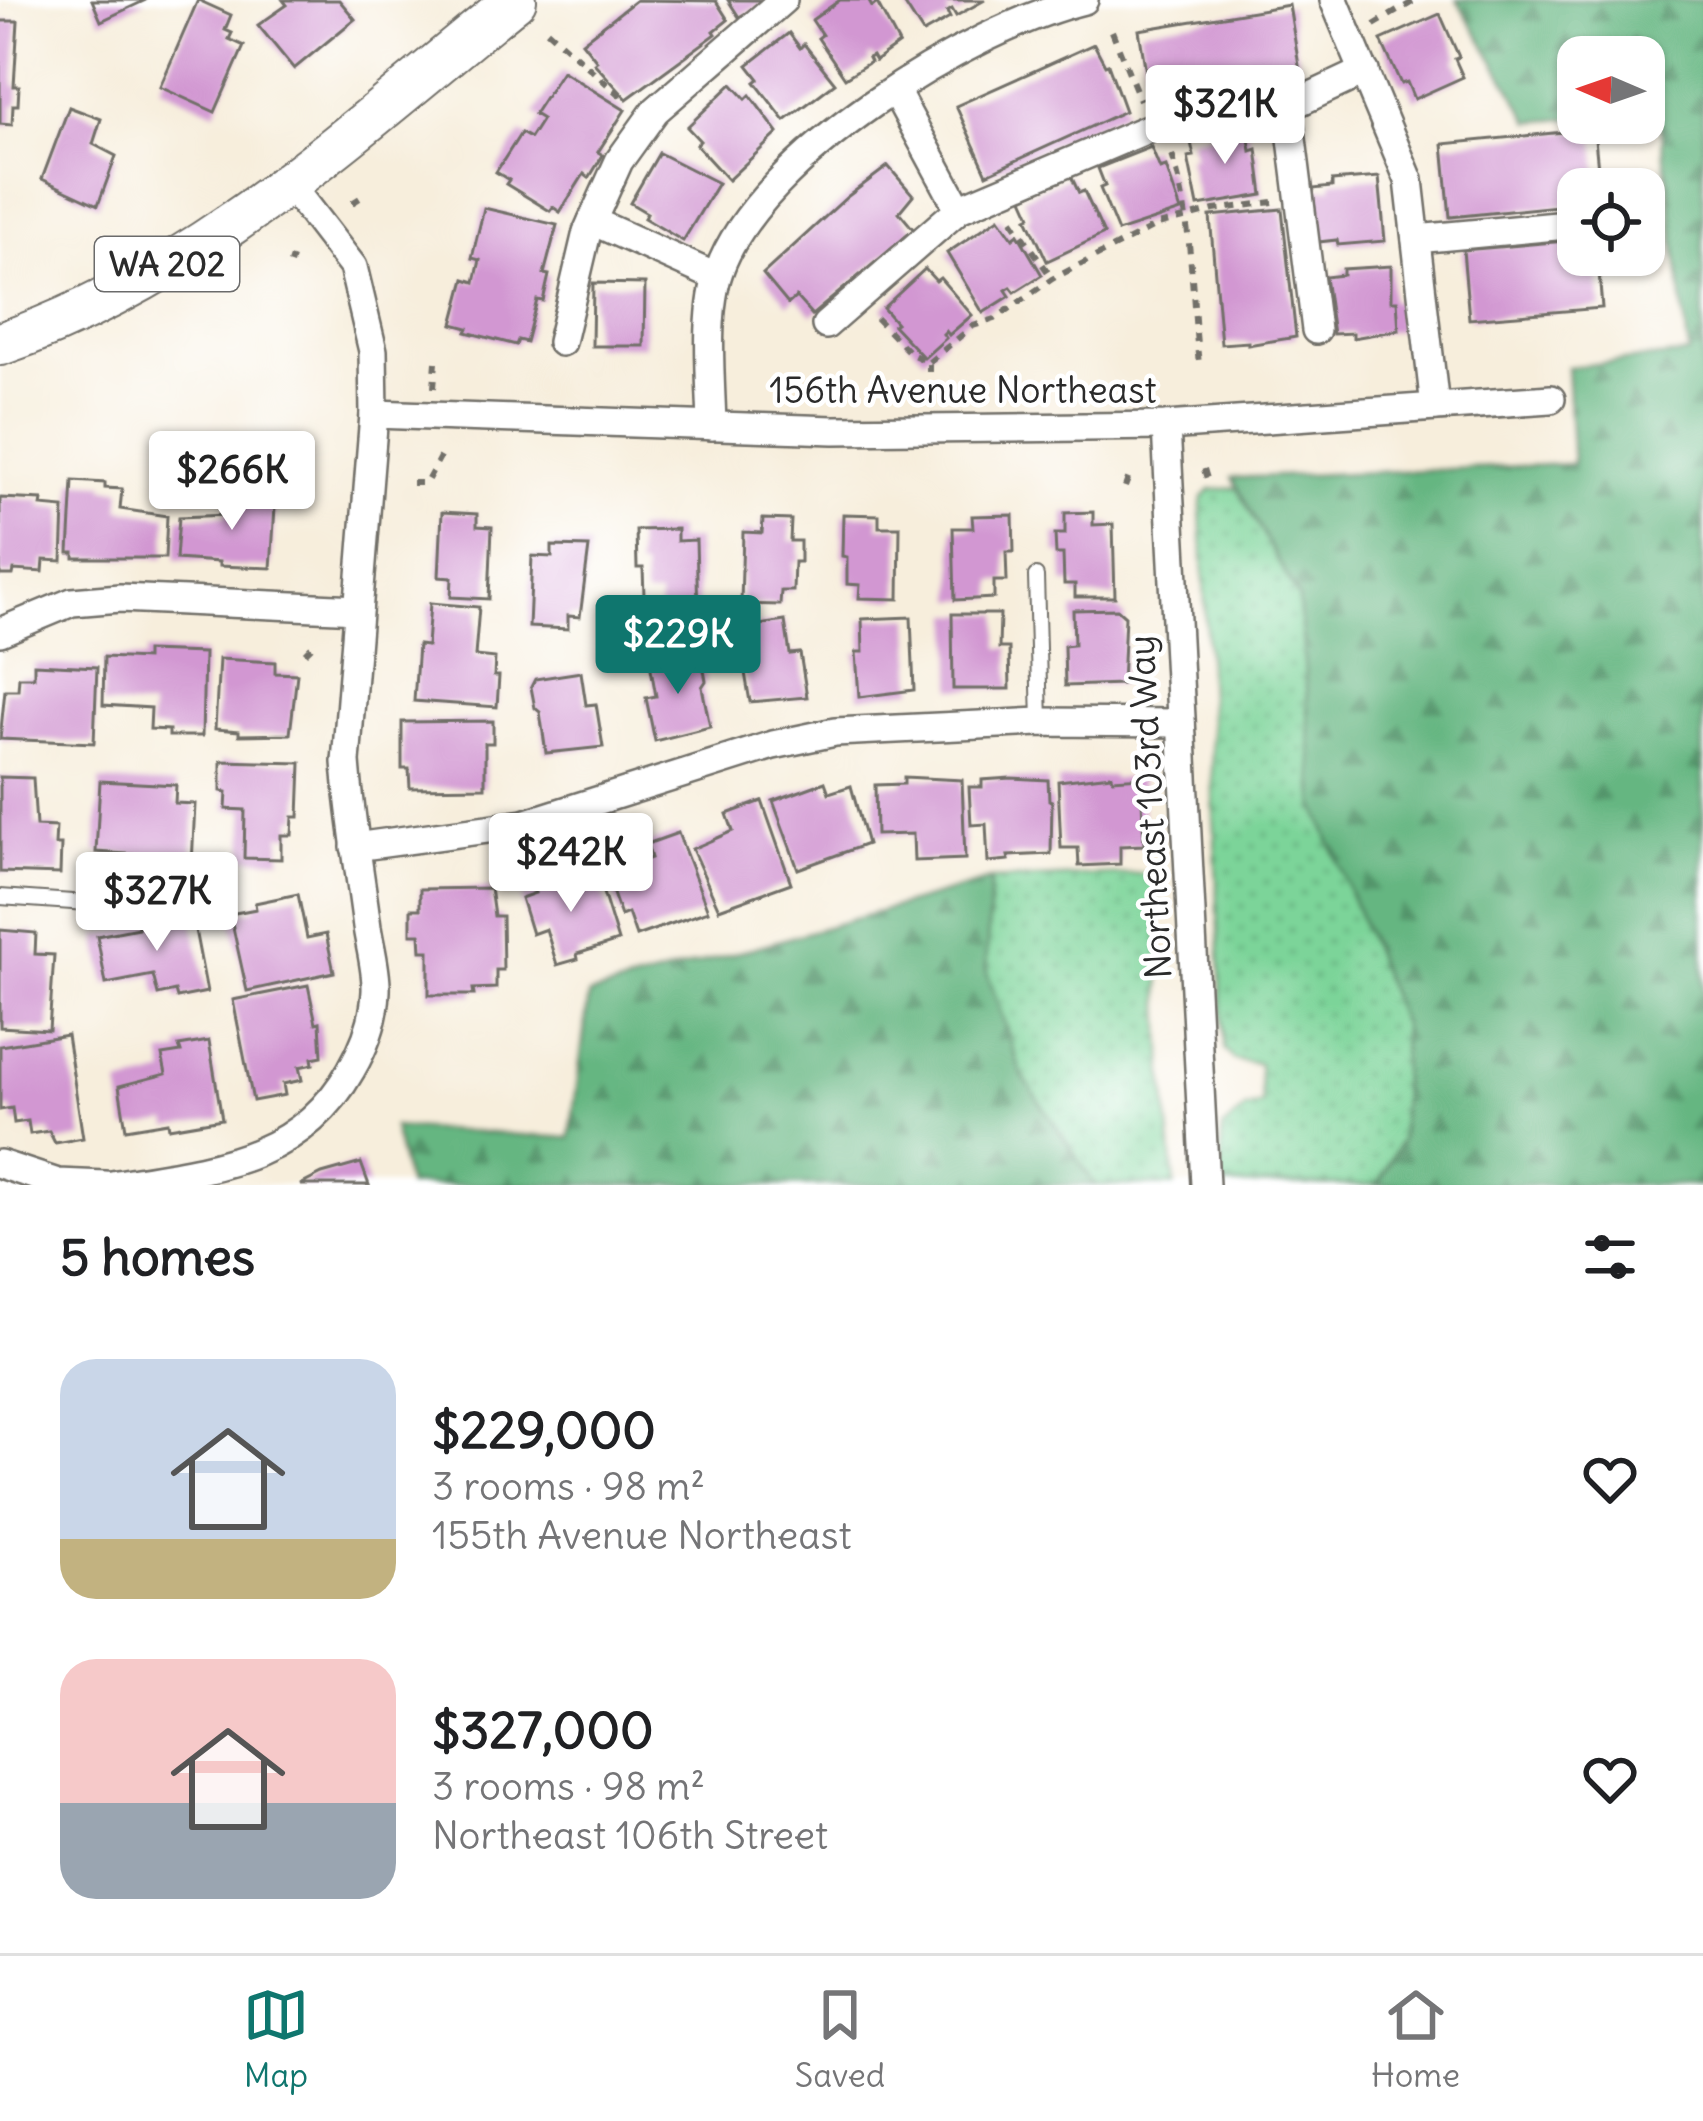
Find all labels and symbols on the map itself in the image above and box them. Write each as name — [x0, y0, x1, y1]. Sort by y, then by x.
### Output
north arrow — [1557, 36, 1665, 144]
pin: $321K — [1141, 65, 1309, 167]
road number: WA 202 — [95, 237, 239, 291]
street label: 156th Avenue Northeast — [769, 368, 1157, 413]
pin: $266K — [148, 431, 316, 533]
pin: $229K — [594, 595, 762, 697]
street label: Northeast 103rd Way — [1119, 634, 1181, 980]
pin: $242K — [487, 813, 655, 915]
pin: $327K — [73, 852, 241, 954]

